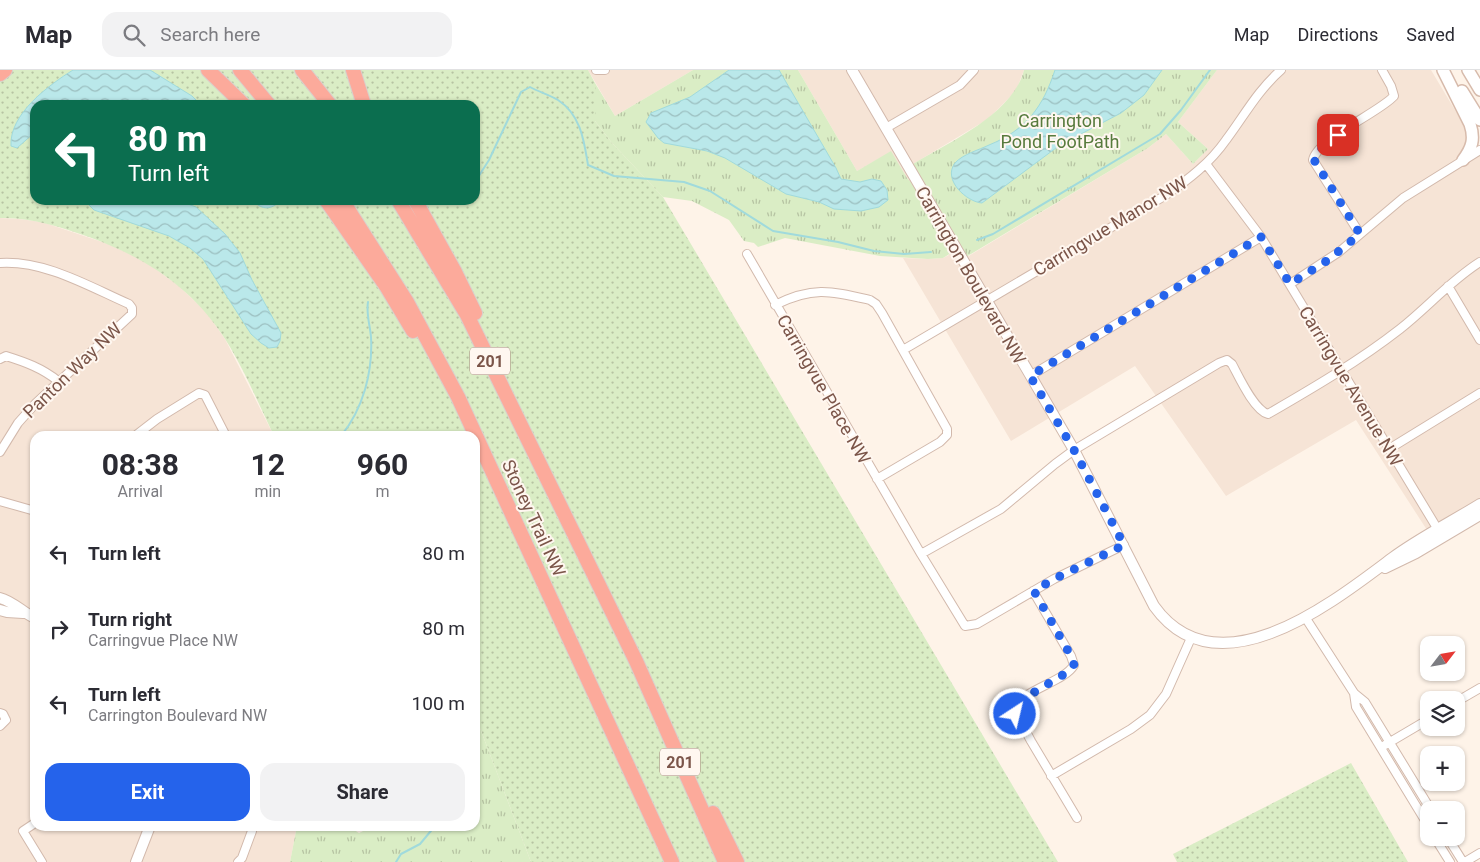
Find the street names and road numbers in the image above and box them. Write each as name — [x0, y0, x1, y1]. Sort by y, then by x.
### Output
street label: Carringvue Manor NW — [1029, 172, 1191, 280]
street label: Carrington Boulevard NW — [912, 183, 1030, 368]
street label: Carringvue Avenue NW — [1295, 302, 1407, 470]
street label: Carringvue Place NW — [773, 311, 875, 467]
street label: Panton Way NW — [18, 318, 126, 422]
road number: 201 — [470, 348, 510, 374]
street label: Stoney Trail NW — [498, 456, 570, 580]
road number: 201 — [660, 749, 700, 776]

